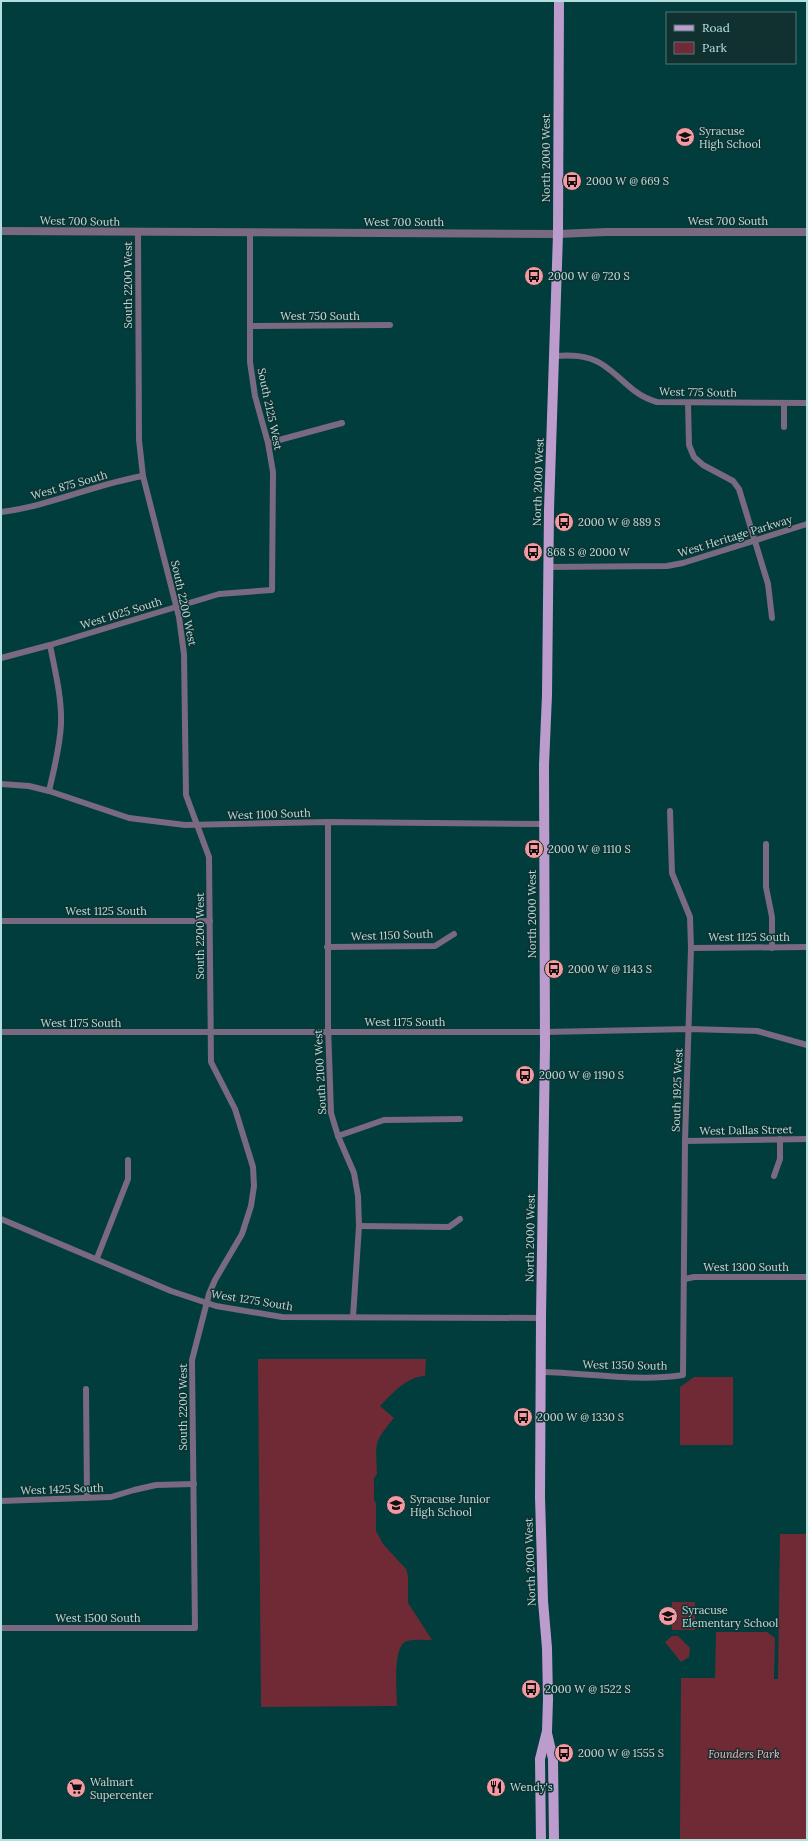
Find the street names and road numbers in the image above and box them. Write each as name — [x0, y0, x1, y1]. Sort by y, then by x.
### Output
street label: North 2000 West — [539, 113, 553, 202]
street label: West 700 South — [40, 213, 121, 229]
street label: West 700 South — [688, 214, 769, 228]
street label: West 700 South — [364, 215, 445, 229]
street label: South 2200 West — [121, 241, 135, 329]
street label: West 750 South — [280, 309, 360, 323]
street label: South 2125 West — [254, 367, 286, 452]
street label: West 775 South — [659, 384, 737, 400]
street label: North 2000 West — [529, 437, 547, 526]
street label: West 875 South — [29, 467, 109, 503]
street label: West Heritage Parkway — [676, 512, 794, 560]
street label: South 2200 West — [168, 559, 200, 648]
street label: West 1025 South — [79, 594, 164, 632]
street label: West 1100 South — [227, 806, 311, 822]
street label: North 2000 West — [525, 869, 539, 958]
street label: South 2200 West — [193, 892, 207, 980]
street label: West 1125 South — [65, 904, 147, 918]
street label: West 1150 South — [351, 927, 434, 943]
street label: West 1125 South — [708, 930, 790, 944]
street label: West 1175 South — [365, 1015, 446, 1029]
street label: West 1175 South — [41, 1016, 122, 1030]
street label: South 2100 West — [311, 1028, 329, 1115]
street label: South 1925 West — [669, 1047, 685, 1132]
street label: West Dallas Street — [699, 1122, 794, 1138]
street label: North 2000 West — [522, 1193, 538, 1282]
street label: West 1300 South — [703, 1260, 789, 1274]
street label: West 1275 South — [210, 1287, 294, 1313]
street label: West 1350 South — [583, 1357, 668, 1373]
street label: South 2200 West — [176, 1363, 190, 1451]
street label: West 1425 South — [20, 1481, 104, 1497]
street label: North 2000 West — [521, 1517, 539, 1606]
street label: West 1500 South — [55, 1611, 141, 1625]

